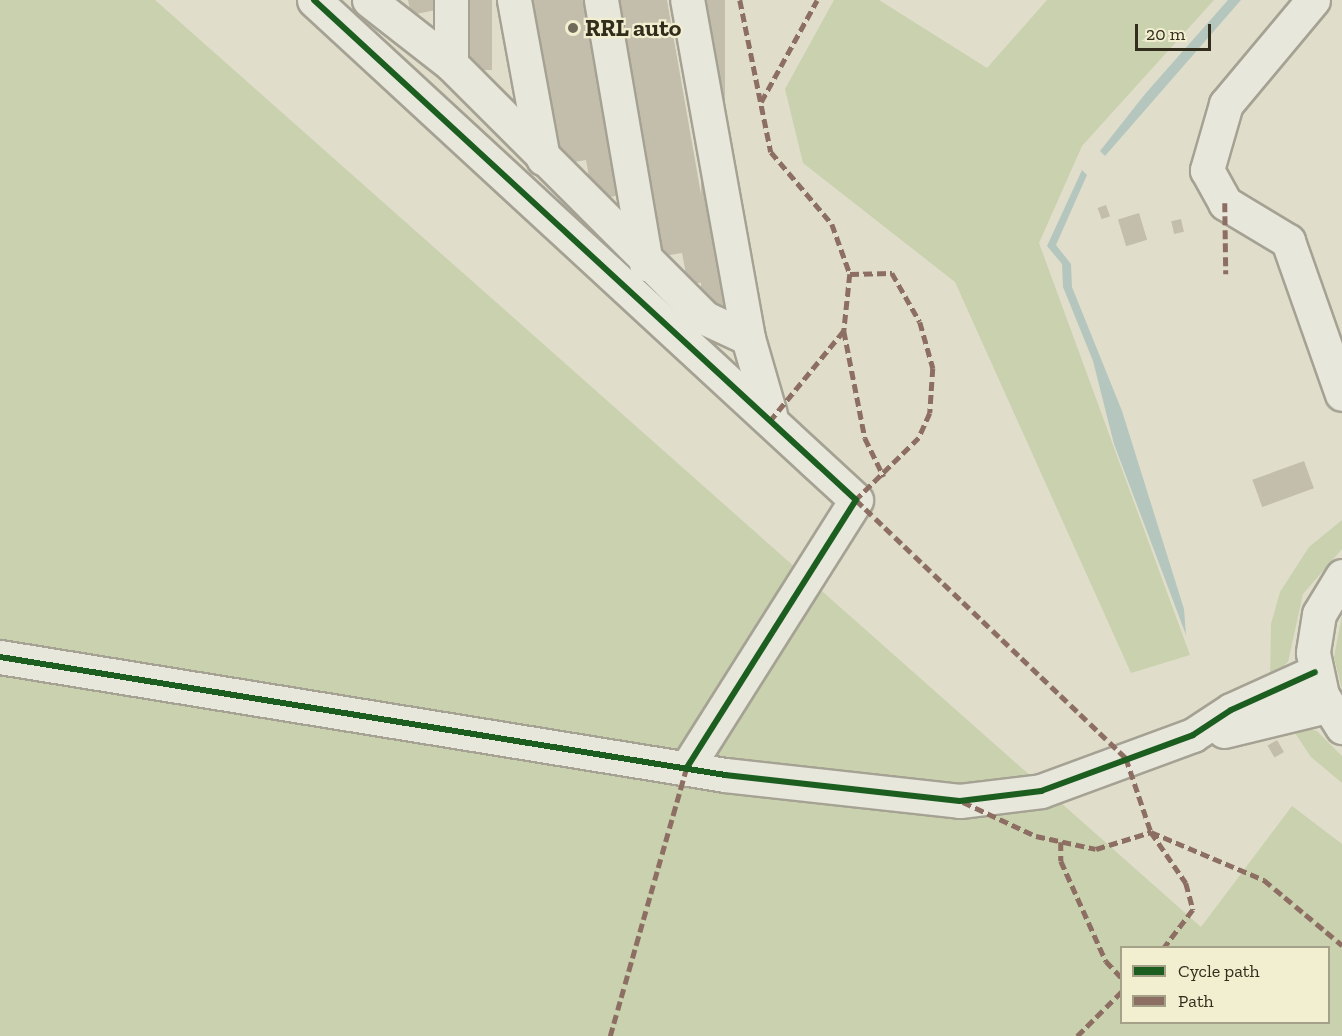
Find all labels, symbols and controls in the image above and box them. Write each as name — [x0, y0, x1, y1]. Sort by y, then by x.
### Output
scale bar — [1138, 12, 1214, 50]
place label: RRL auto — [585, 14, 682, 42]
marker: RRL auto — [566, 21, 580, 35]
text: 20 m — [1146, 23, 1185, 45]
legend — [1120, 946, 1330, 1024]
text: Cycle path — [1178, 960, 1260, 982]
text: Path — [1178, 990, 1214, 1012]

